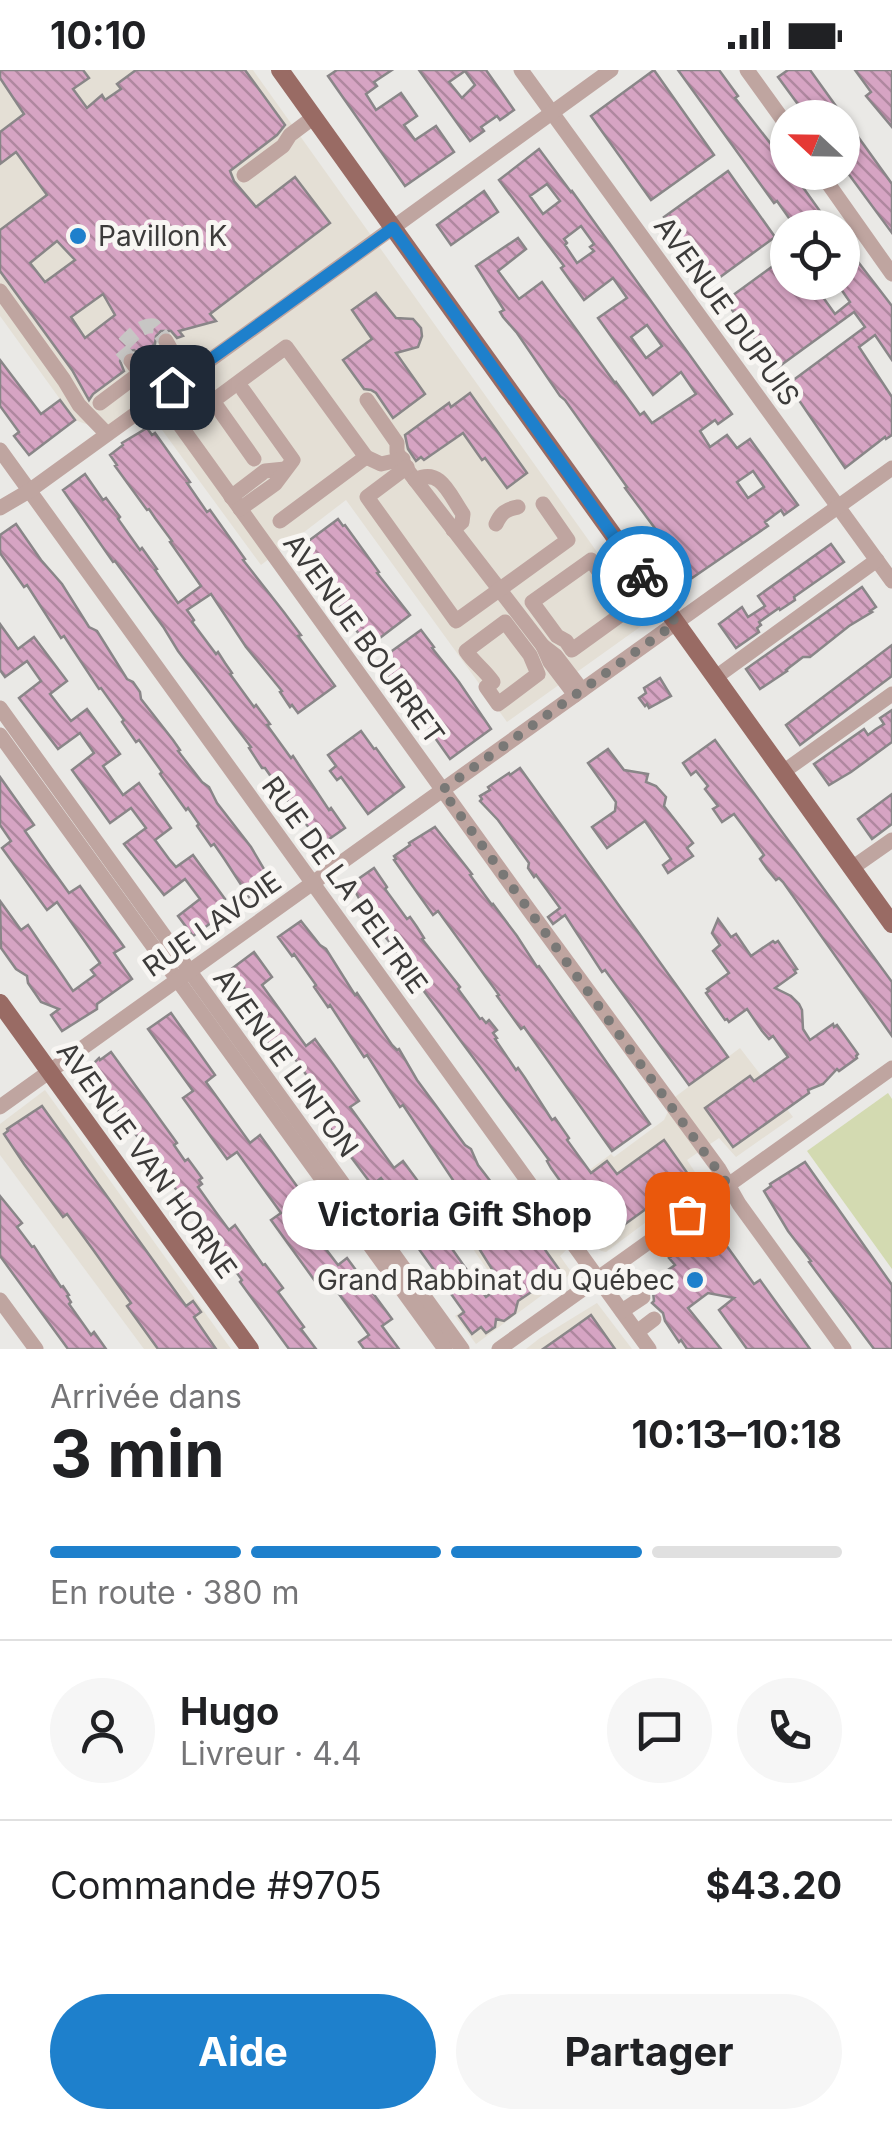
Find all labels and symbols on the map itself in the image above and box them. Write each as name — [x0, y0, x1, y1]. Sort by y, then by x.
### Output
north arrow — [770, 100, 860, 190]
street label: AVENUE DUPUIS — [647, 210, 807, 412]
place label: Pavillon K — [98, 219, 227, 253]
marker: Pavillon K — [67, 225, 89, 247]
pin — [130, 345, 215, 430]
courier — [592, 526, 692, 626]
street label: AVENUE BOURRET — [276, 527, 452, 751]
street label: RUE DE LA PELTRIE — [255, 770, 435, 1000]
street label: RUE LAVOIE — [136, 864, 288, 984]
street label: AVENUE LINTON — [206, 962, 366, 1164]
street label: AVENUE VAN HORNE — [50, 1035, 244, 1285]
pin — [645, 1172, 730, 1257]
callout: Victoria Gift Shop — [282, 1179, 627, 1249]
place label: Grand Rabbinat du Québec — [317, 1263, 675, 1297]
marker: Grand Rabbinat du Québec — [684, 1269, 706, 1291]

